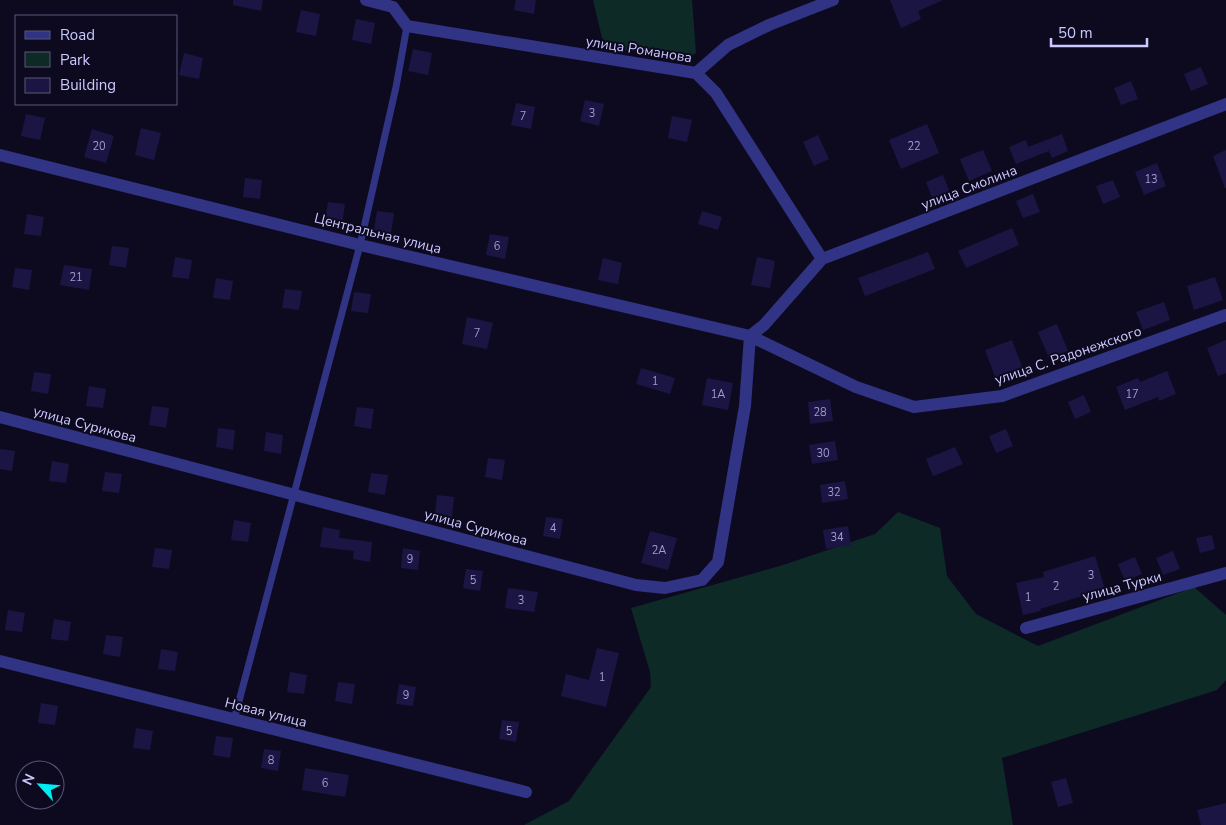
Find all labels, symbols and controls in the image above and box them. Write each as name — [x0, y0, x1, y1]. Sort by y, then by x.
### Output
legend — [15, 15, 178, 105]
scale bar — [1051, 15, 1147, 47]
text: 50 m — [1058, 23, 1093, 43]
text: Road — [60, 25, 95, 45]
street label: улица Романова — [584, 32, 693, 67]
text: Park — [60, 50, 90, 70]
text: Building — [60, 75, 116, 95]
house number: 3 — [589, 106, 595, 121]
house number: 7 — [520, 109, 526, 124]
house number: 20 — [92, 139, 106, 154]
house number: 22 — [907, 139, 921, 154]
street label: улица Смолина — [919, 160, 1020, 214]
house number: 13 — [1144, 172, 1158, 187]
street label: Центральная улица — [312, 208, 443, 258]
house number: 6 — [494, 239, 501, 254]
house number: 21 — [69, 270, 83, 285]
street label: улица С. Радонежского — [992, 321, 1144, 390]
house number: 7 — [474, 326, 480, 341]
house number: 1 — [652, 374, 658, 389]
house number: 1А — [711, 387, 725, 402]
house number: 17 — [1125, 387, 1139, 402]
street label: улица Сурикова — [31, 402, 139, 447]
house number: 28 — [813, 405, 827, 420]
house number: 30 — [816, 446, 830, 461]
house number: 32 — [827, 485, 841, 500]
street label: улица Сурикова — [422, 505, 530, 550]
house number: 4 — [550, 521, 557, 536]
house number: 34 — [830, 530, 844, 545]
house number: 2А — [652, 543, 666, 558]
house number: 9 — [407, 552, 413, 567]
street label: улица Турки — [1080, 567, 1164, 606]
house number: 3 — [1088, 568, 1094, 583]
house number: 5 — [470, 573, 477, 588]
house number: 2 — [1053, 579, 1059, 594]
house number: 1 — [1025, 590, 1031, 605]
house number: 3 — [518, 593, 524, 608]
house number: 1 — [599, 670, 605, 685]
house number: 9 — [403, 688, 409, 703]
street label: Новая улица — [223, 693, 309, 732]
house number: 5 — [506, 724, 513, 739]
house number: 8 — [268, 753, 275, 768]
north arrow — [15, 760, 65, 810]
text: N — [18, 771, 40, 788]
house number: 6 — [322, 776, 329, 791]

